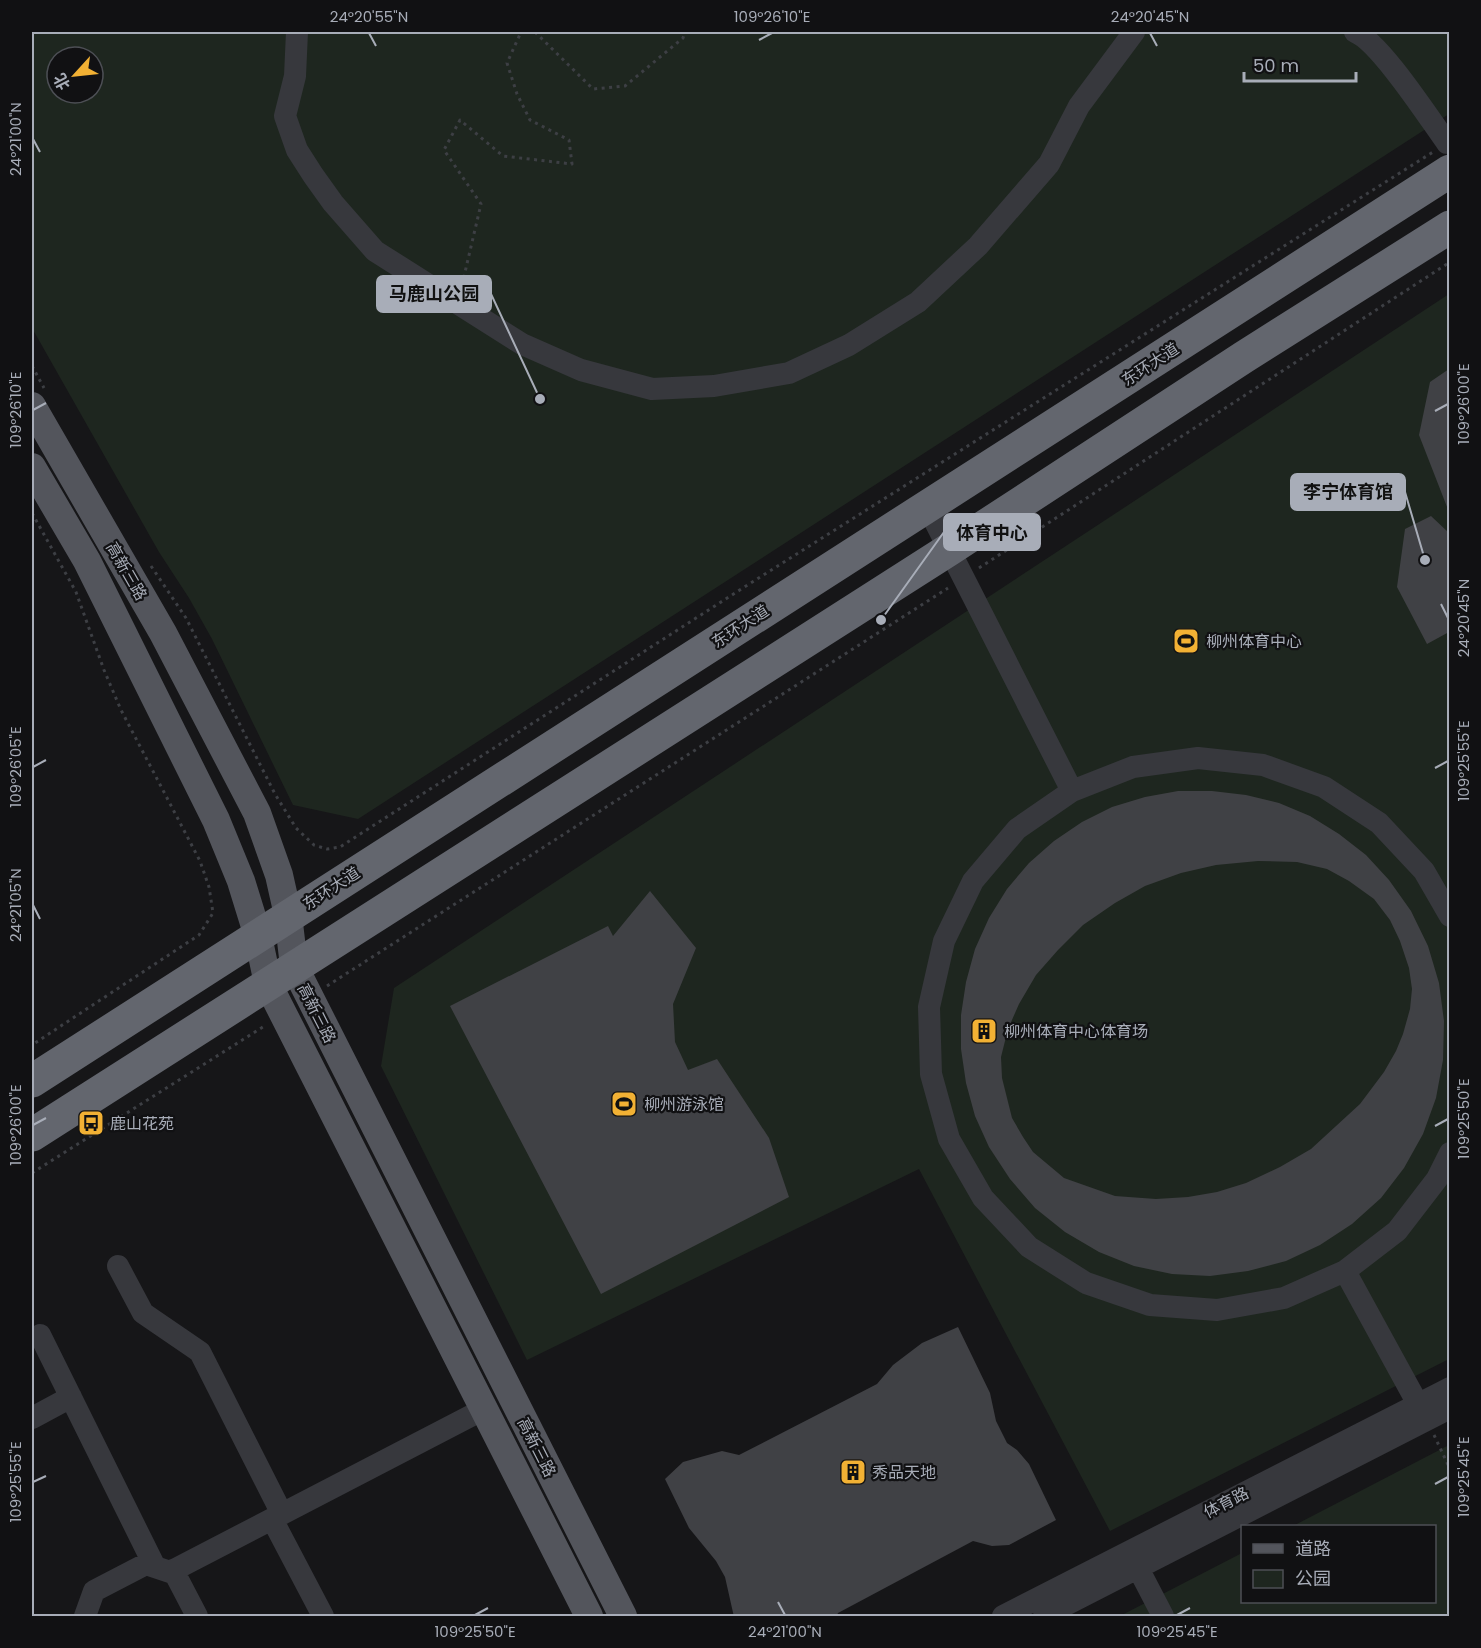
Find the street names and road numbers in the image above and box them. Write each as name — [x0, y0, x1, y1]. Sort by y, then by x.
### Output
street label: 东环大道 — [1117, 337, 1183, 391]
street label: 高新三路 — [101, 538, 153, 605]
street label: 东环大道 — [707, 599, 773, 653]
street label: 东环大道 — [298, 861, 364, 915]
street label: 高新三路 — [292, 979, 341, 1047]
street label: 高新三路 — [512, 1413, 561, 1481]
street label: 体育路 — [1200, 1481, 1253, 1524]

